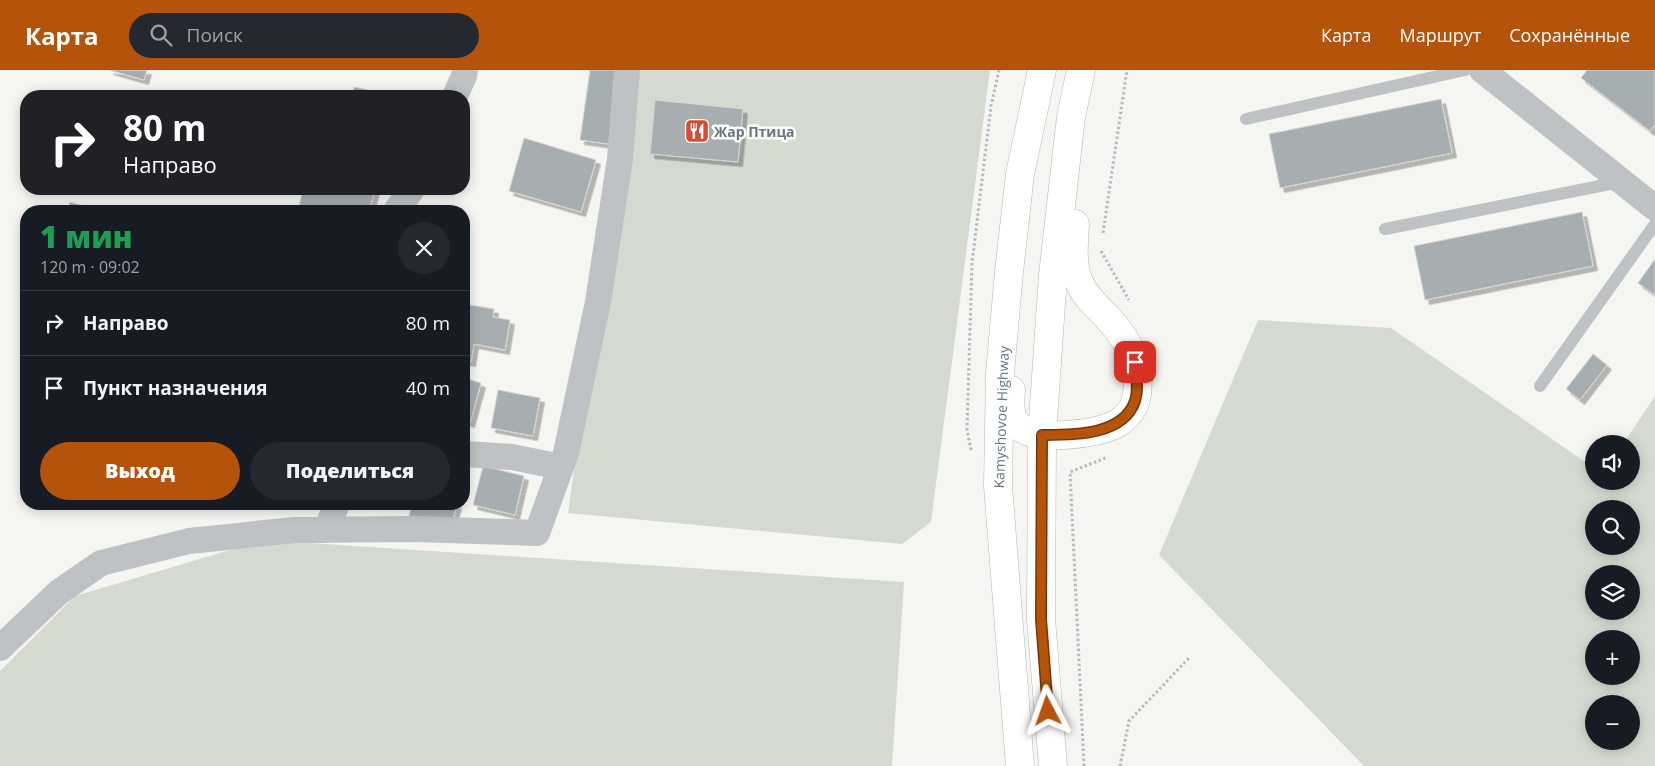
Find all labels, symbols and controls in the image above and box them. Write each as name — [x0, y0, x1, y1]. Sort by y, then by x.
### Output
search box — [129, 13, 479, 58]
text: Карта — [25, 19, 99, 52]
icon: search — [147, 21, 175, 49]
text: Поиск — [187, 22, 243, 48]
text: Карта — [1321, 23, 1371, 47]
text: Маршрут — [1399, 23, 1481, 47]
text: Сохранённые — [1509, 23, 1630, 47]
text: 80 m — [123, 104, 206, 151]
icon: right — [40, 110, 105, 175]
restaurant icon: Жар Птица — [684, 118, 710, 144]
place label: Жар Птица — [714, 122, 795, 141]
text: Направо — [123, 149, 217, 179]
text: 1 мин — [40, 216, 133, 257]
button: close — [398, 222, 450, 274]
text: 120 m · 09:02 — [40, 256, 140, 278]
icon: right — [40, 309, 68, 337]
text: Направо — [83, 310, 169, 336]
text: 80 m — [406, 310, 450, 336]
pin — [1114, 341, 1156, 383]
street label: Kamyshovoe Highway — [989, 344, 1013, 489]
icon: arrive — [1121, 348, 1149, 376]
icon: arrive — [40, 374, 68, 402]
text: Пункт назначения — [83, 375, 268, 401]
text: 40 m — [406, 375, 450, 401]
map controls — [1585, 435, 1640, 750]
button: sound — [1585, 435, 1640, 490]
button: Выход — [40, 442, 240, 500]
button: Поделиться — [250, 442, 450, 500]
button: search — [1585, 500, 1640, 555]
button: layers — [1585, 565, 1640, 620]
button: + — [1585, 630, 1640, 685]
position arrow — [1021, 684, 1073, 736]
button: − — [1585, 695, 1640, 750]

